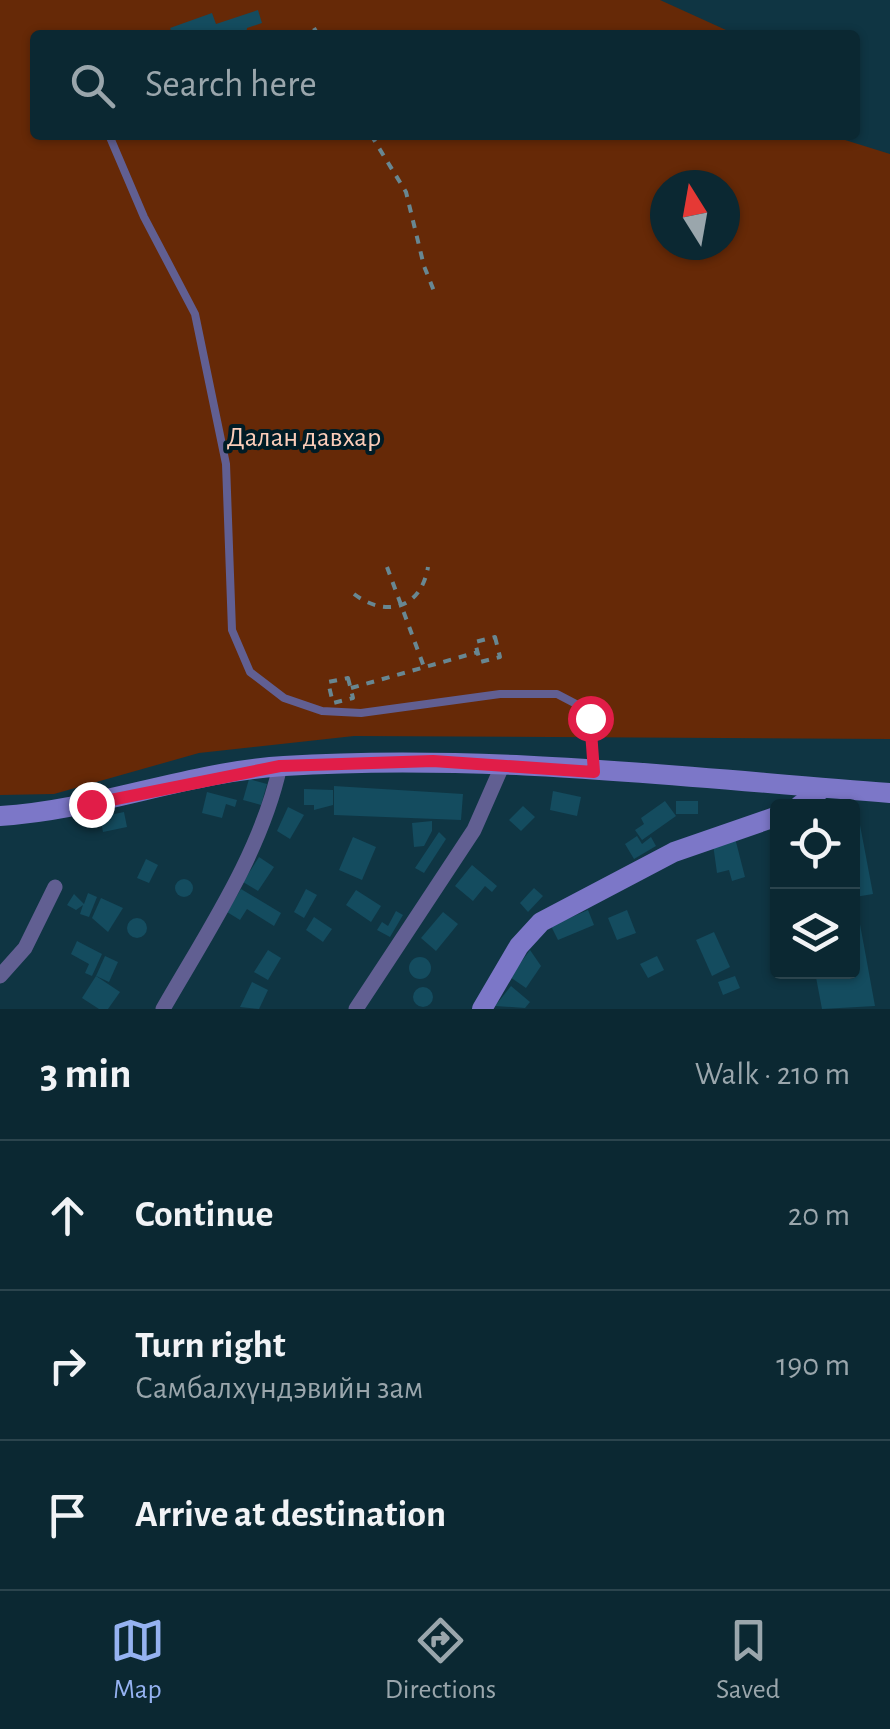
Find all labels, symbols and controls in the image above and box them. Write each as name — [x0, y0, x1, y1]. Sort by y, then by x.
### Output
search box — [30, 30, 860, 140]
icon: search — [65, 58, 120, 113]
text: Search here — [145, 66, 317, 104]
north arrow — [650, 170, 740, 260]
park label: Далан давхар — [227, 424, 381, 452]
route start — [568, 696, 614, 742]
route end — [69, 782, 115, 828]
map controls — [770, 799, 860, 979]
button: locate — [770, 799, 860, 889]
button: layers — [770, 889, 860, 979]
text: 3 min — [40, 1053, 132, 1095]
text: Walk · 210 m — [695, 1058, 850, 1090]
icon: ahead — [40, 1188, 95, 1243]
text: Continue — [135, 1196, 273, 1234]
text: 20 m — [788, 1199, 850, 1231]
text: Turn right — [135, 1327, 285, 1365]
icon: right — [40, 1338, 95, 1393]
text: 190 m — [776, 1349, 850, 1381]
text: Самбалхүндэвийн зам — [135, 1372, 424, 1404]
icon: arrive — [40, 1488, 95, 1543]
text: Arrive at destination — [135, 1496, 446, 1534]
tab: Map — [110, 1613, 165, 1707]
tab: Directions — [385, 1613, 496, 1707]
tab: Saved — [716, 1613, 780, 1707]

